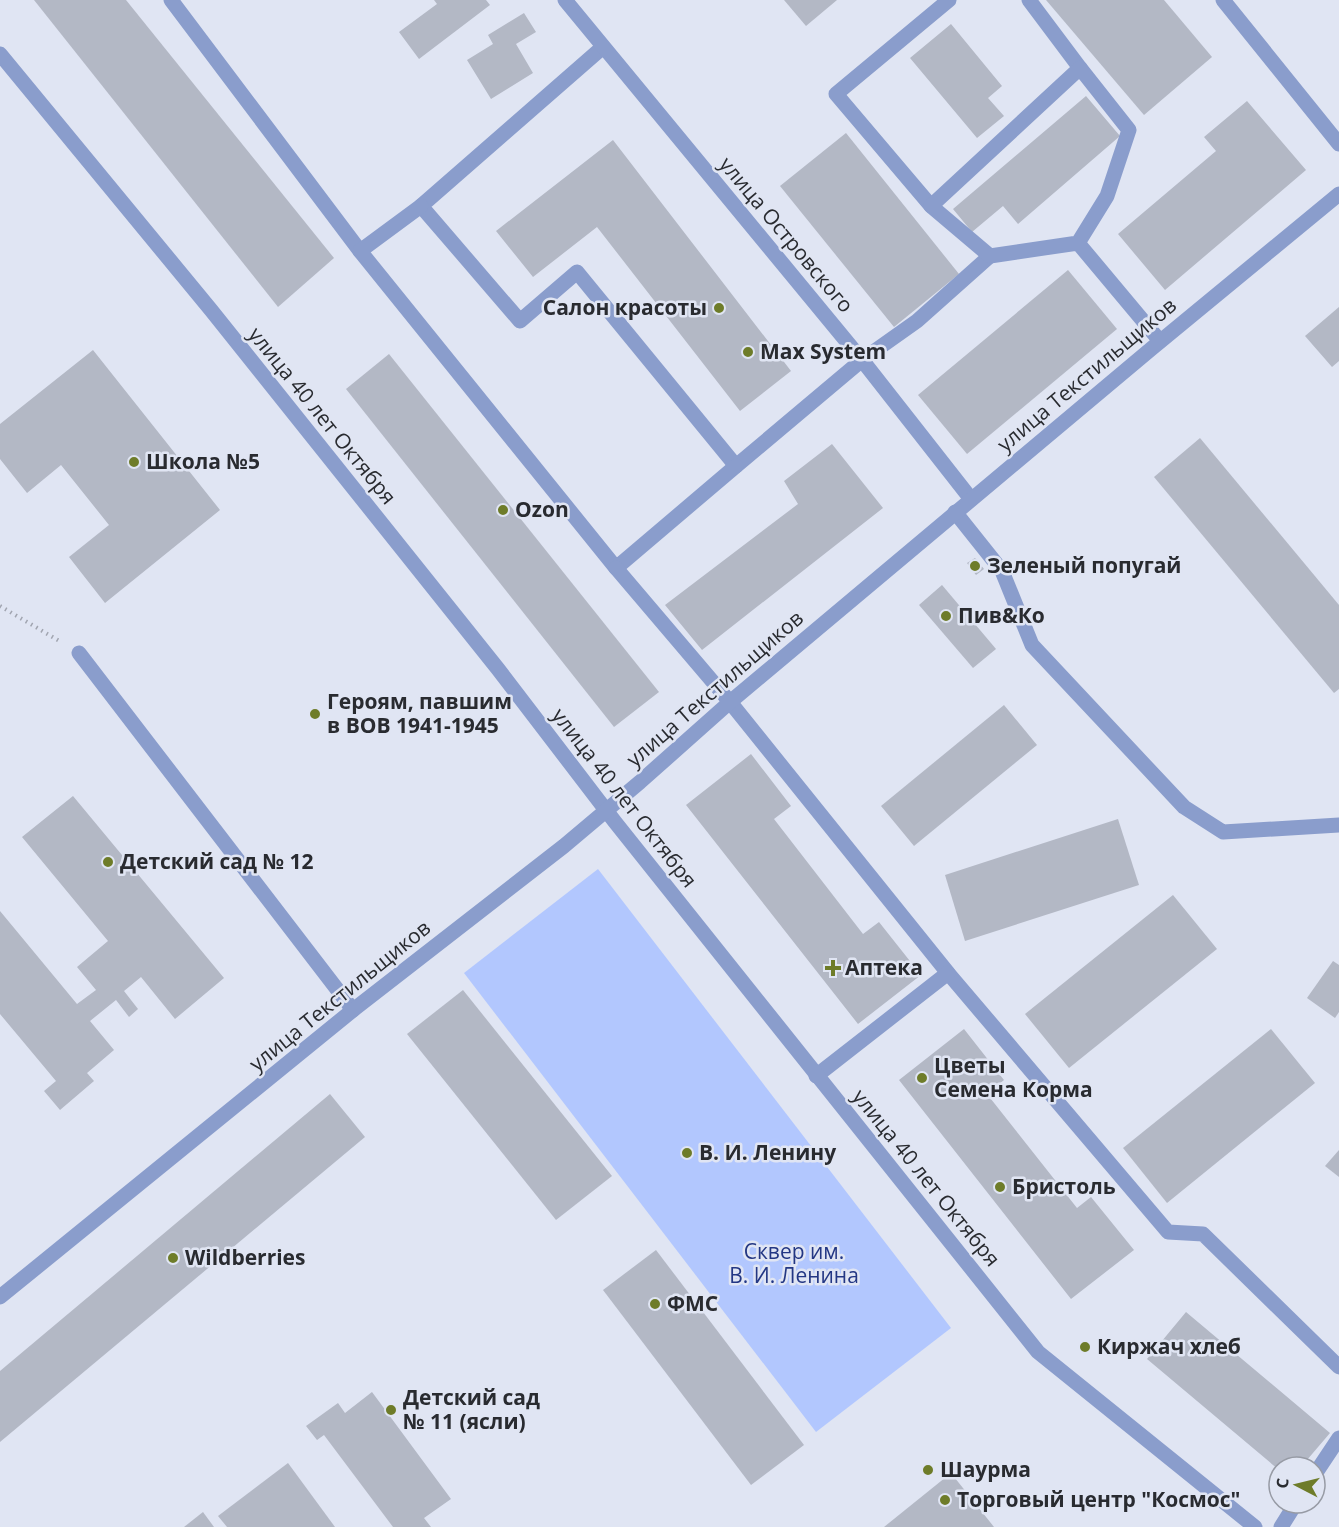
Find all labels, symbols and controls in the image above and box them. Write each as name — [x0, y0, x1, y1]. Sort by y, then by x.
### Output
street label: улица Островского — [713, 151, 860, 318]
street label: улица Текстильщиков — [991, 291, 1182, 458]
place label: Салон красоты — [543, 293, 707, 321]
marker: Салон красоты — [712, 301, 726, 315]
street label: улица 40 лет Октября — [243, 321, 403, 510]
place label: Max System — [760, 337, 886, 365]
marker: Max System — [741, 345, 755, 359]
place label: Школа №5 — [146, 447, 260, 475]
marker: Школа №5 — [127, 455, 141, 469]
place label: Ozon — [515, 495, 569, 523]
marker: Ozon — [496, 503, 510, 517]
place label: Зеленый попугай — [987, 551, 1181, 579]
marker: Зеленый попугай — [968, 559, 982, 573]
place label: Пив&Ко — [958, 601, 1045, 629]
street label: улица Текстильщиков — [620, 604, 809, 773]
marker: Пив&Ко — [939, 609, 953, 623]
place label: Героям, павшим в ВОВ 1941-1945 — [327, 687, 512, 739]
street label: улица 40 лет Октября — [546, 702, 704, 893]
marker: Героям, павшим в ВОВ 1941-1945 — [308, 707, 322, 721]
place label: Детский сад № 12 — [120, 847, 314, 875]
marker: Детский сад № 12 — [101, 855, 115, 869]
street label: улица Текстильщиков — [243, 913, 436, 1077]
place label: Аптека — [845, 953, 923, 981]
marker: Аптека — [826, 961, 840, 975]
place label: Цветы Семена Корма — [934, 1051, 1093, 1103]
marker: Цветы Семена Корма — [915, 1071, 929, 1085]
street label: улица 40 лет Октября — [847, 1083, 1007, 1272]
place label: В. И. Ленину — [699, 1138, 836, 1166]
marker: В. И. Ленину — [680, 1146, 694, 1160]
place label: Бристоль — [1012, 1172, 1116, 1200]
marker: Бристоль — [993, 1180, 1007, 1194]
park label: Сквер им. В. И. Ленина — [729, 1237, 859, 1289]
place label: Wildberries — [185, 1243, 305, 1271]
marker: Wildberries — [166, 1251, 180, 1265]
place label: ФМС — [667, 1289, 718, 1317]
marker: ФМС — [648, 1297, 662, 1311]
place label: Киржач хлеб — [1097, 1332, 1241, 1360]
marker: Киржач хлеб — [1078, 1340, 1092, 1354]
place label: Детский сад № 11 (ясли) — [403, 1383, 540, 1435]
marker: Детский сад № 11 (ясли) — [384, 1403, 398, 1417]
place label: Шаурма — [940, 1455, 1031, 1483]
north arrow — [1267, 1455, 1327, 1515]
marker: Шаурма — [921, 1463, 935, 1477]
text: С — [1271, 1477, 1294, 1490]
place label: Торговый центр "Космос" — [957, 1485, 1241, 1513]
marker: Торговый центр "Космос" — [938, 1493, 952, 1507]

